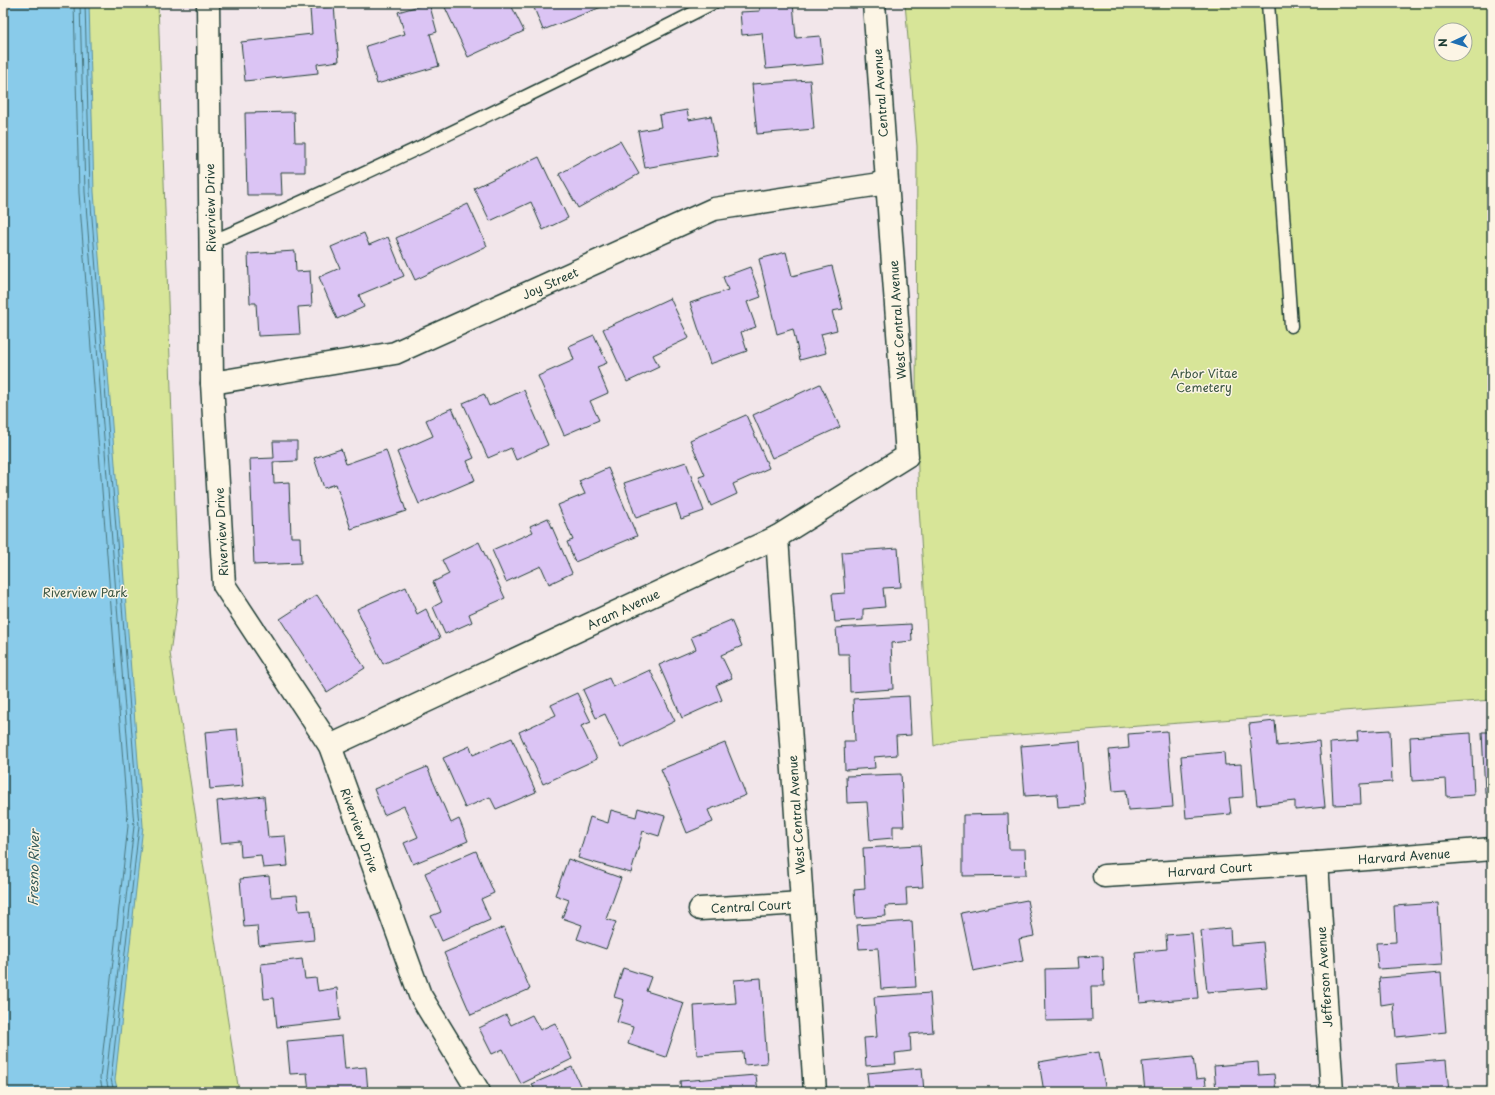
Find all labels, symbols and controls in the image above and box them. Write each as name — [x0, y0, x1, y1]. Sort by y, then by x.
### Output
north arrow — [1433, 22, 1473, 62]
text: N — [1434, 38, 1451, 48]
street label: Central Avenue — [868, 48, 892, 138]
street label: Riverview Drive — [200, 163, 220, 253]
street label: West Central Avenue — [884, 259, 910, 380]
street label: Joy Street — [519, 263, 581, 303]
park label: Arbor Vitae Cemetery — [1170, 364, 1238, 396]
street label: Riverview Drive — [210, 487, 232, 577]
park label: Riverview Park — [42, 583, 128, 601]
street label: Aram Avenue — [584, 584, 663, 634]
street label: West Central Avenue — [783, 754, 809, 875]
street label: Riverview Drive — [336, 785, 384, 875]
water label: Fresno River — [23, 828, 43, 906]
street label: Harvard Avenue — [1357, 844, 1451, 868]
street label: Harvard Court — [1167, 857, 1253, 881]
street label: Central Court — [710, 895, 792, 917]
street label: Jefferson Avenue — [1311, 926, 1337, 1028]

